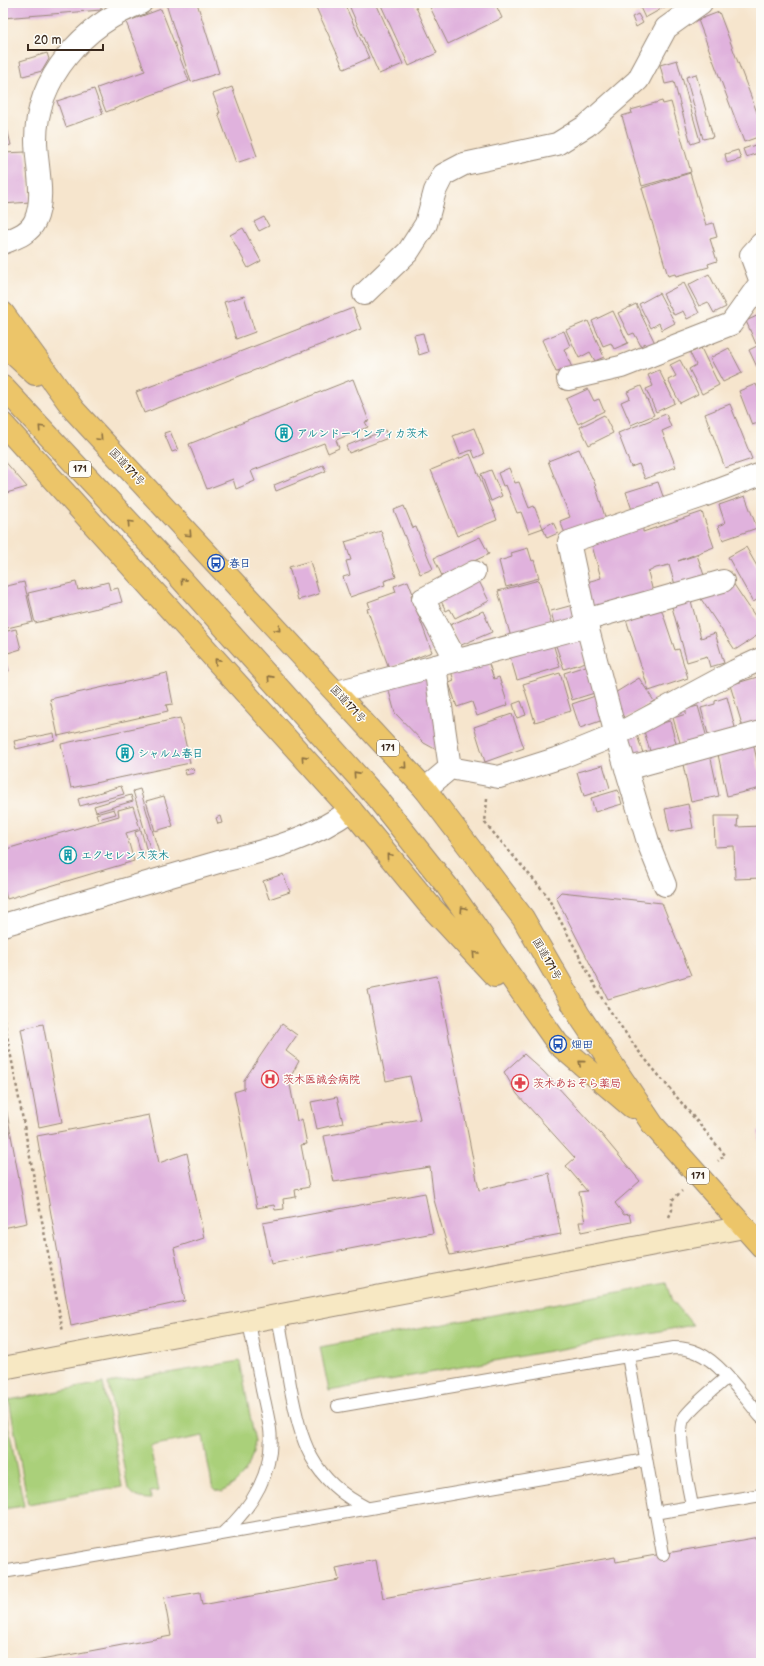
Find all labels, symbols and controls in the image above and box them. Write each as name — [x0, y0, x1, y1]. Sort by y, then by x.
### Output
scale bar — [28, 26, 103, 52]
text: 20 m — [34, 33, 61, 48]
building icon: アルンドーインディカ茨木 — [274, 423, 294, 443]
one-way arrow — [39, 425, 46, 433]
place label: アルンドーインディカ茨木 — [297, 427, 428, 440]
one-way arrow — [96, 434, 103, 441]
street label: 国道171号 — [106, 445, 148, 489]
road number: 171 — [69, 461, 91, 477]
one-way arrow — [127, 520, 135, 528]
one-way arrow — [184, 529, 191, 536]
bus stop icon: 春日 — [206, 553, 226, 573]
place label: 春日 — [229, 557, 251, 570]
one-way arrow — [180, 578, 187, 586]
one-way arrow — [273, 624, 280, 632]
one-way arrow — [214, 658, 222, 666]
one-way arrow — [267, 675, 274, 682]
street label: 国道171号 — [327, 682, 369, 726]
road number: 171 — [377, 740, 399, 756]
building icon: シャルム春日 — [115, 743, 135, 763]
place label: シャルム春日 — [138, 747, 204, 760]
one-way arrow — [302, 755, 309, 762]
one-way arrow — [399, 761, 406, 768]
one-way arrow — [354, 772, 361, 779]
building icon: エクセレンス茨木 — [58, 845, 78, 865]
place label: エクセレンス茨木 — [81, 849, 169, 862]
one-way arrow — [387, 853, 394, 861]
one-way arrow — [461, 907, 468, 914]
street label: 国道171号 — [530, 935, 564, 983]
one-way arrow — [472, 951, 479, 959]
bus stop icon: 畑田 — [548, 1034, 568, 1054]
place label: 畑田 — [571, 1038, 593, 1051]
one-way arrow — [578, 1061, 585, 1068]
hospital icon: 茨木医誠会病院 — [260, 1069, 280, 1089]
place label: 茨木医誠会病院 — [283, 1073, 360, 1086]
pharmacy icon: 茨木あおぞら薬局 — [510, 1073, 530, 1093]
place label: 茨木あおぞら薬局 — [533, 1077, 621, 1090]
road number: 171 — [687, 1168, 709, 1184]

